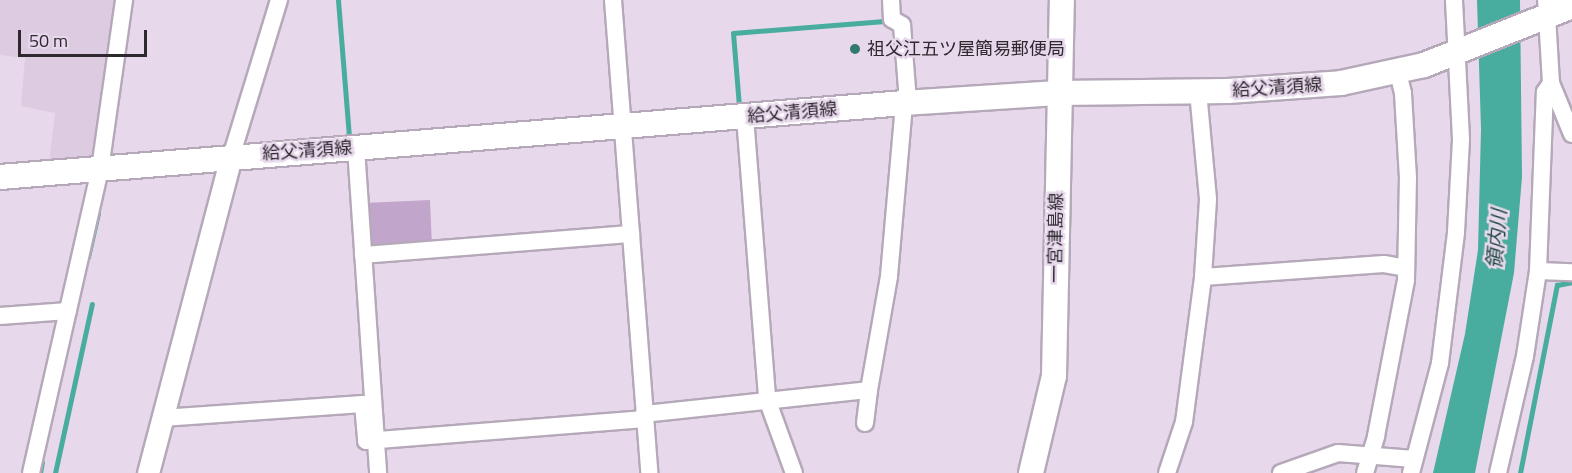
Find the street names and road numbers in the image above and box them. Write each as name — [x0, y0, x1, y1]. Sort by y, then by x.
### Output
street label: 給父清須線 — [1231, 74, 1323, 102]
street label: 給父清須線 — [746, 98, 838, 128]
street label: 給父清須線 — [261, 137, 353, 165]
street label: 一宮津島線 — [1044, 193, 1068, 283]

